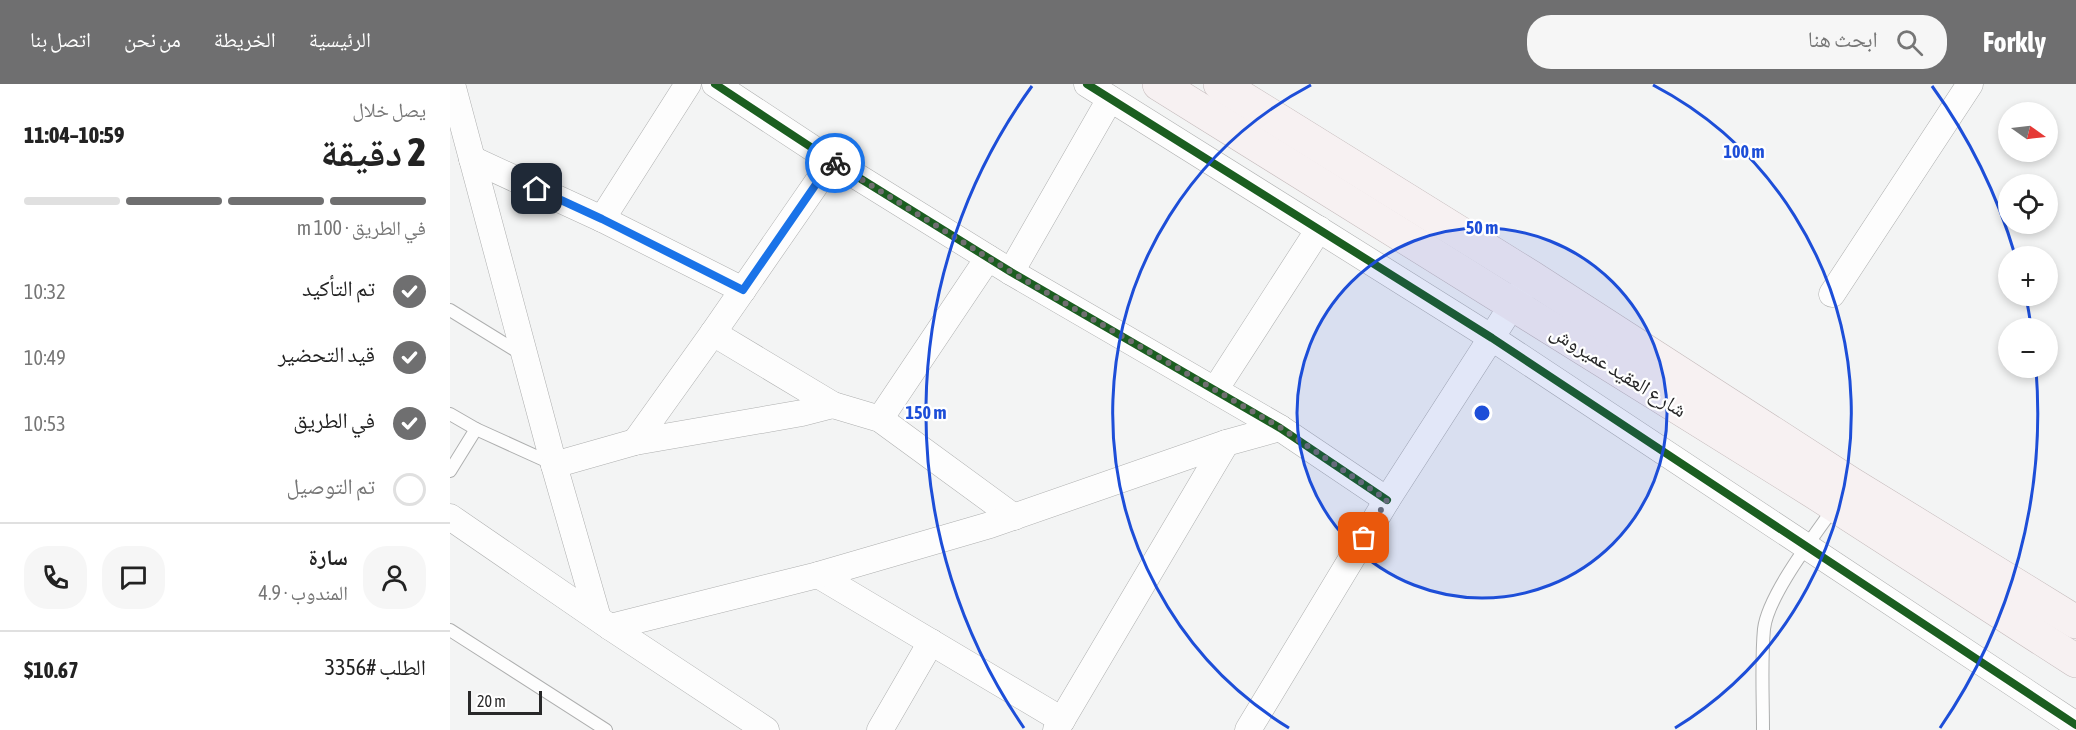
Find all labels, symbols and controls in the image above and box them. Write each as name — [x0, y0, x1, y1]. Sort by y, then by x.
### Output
search box — [1527, 15, 1947, 69]
text: ابحث هنا — [1808, 26, 1878, 52]
icon: search — [1893, 26, 1926, 59]
text: Forkly — [1983, 26, 2046, 58]
text: اتصل بنا — [30, 27, 91, 51]
text: من نحن — [124, 27, 181, 51]
text: الخريطة — [214, 27, 276, 51]
text: الرئيسية — [309, 27, 371, 51]
text: يصل خلال — [352, 98, 426, 121]
north arrow — [1998, 102, 2058, 162]
map controls — [1998, 102, 2058, 378]
text: 10:59–11:04 — [24, 122, 124, 148]
text: 2 دقيقة — [320, 130, 426, 174]
courier — [805, 133, 865, 193]
text: 100 m — [1724, 141, 1764, 162]
icon: bike — [819, 147, 852, 180]
pin — [511, 163, 562, 214]
icon: home — [520, 172, 553, 205]
button: locate — [1998, 174, 2058, 234]
text: في الطريق · 100 m — [297, 216, 426, 239]
text: 50 m — [1466, 217, 1498, 238]
button: + — [1998, 246, 2058, 306]
text: تم التأكيد — [302, 275, 375, 301]
icon: check — [393, 275, 426, 308]
text: 10:32 — [24, 280, 66, 303]
button: − — [1998, 318, 2058, 378]
street label: شارع العقيد عميروش — [1545, 319, 1691, 423]
text: قيد التحضير — [278, 341, 375, 367]
icon: check — [393, 341, 426, 374]
text: 10:49 — [24, 346, 66, 369]
text: 150 m — [906, 402, 946, 423]
centre of rings — [1472, 403, 1492, 423]
text: في الطريق — [293, 407, 375, 433]
icon: check — [393, 407, 426, 440]
text: 10:53 — [24, 412, 66, 435]
text: تم التوصيل — [286, 473, 375, 499]
pin — [1338, 512, 1389, 563]
icon: bag — [1347, 521, 1380, 554]
text: سارة — [309, 544, 348, 570]
button: phone — [24, 546, 87, 609]
button: chat — [102, 546, 165, 609]
button: person — [363, 546, 426, 609]
text: المندوب · 4.9 — [258, 581, 348, 604]
text: الطلب #3356 — [325, 654, 426, 680]
text: $10.67 — [24, 657, 79, 683]
scale bar — [468, 688, 542, 716]
text: 20 m — [477, 692, 506, 710]

